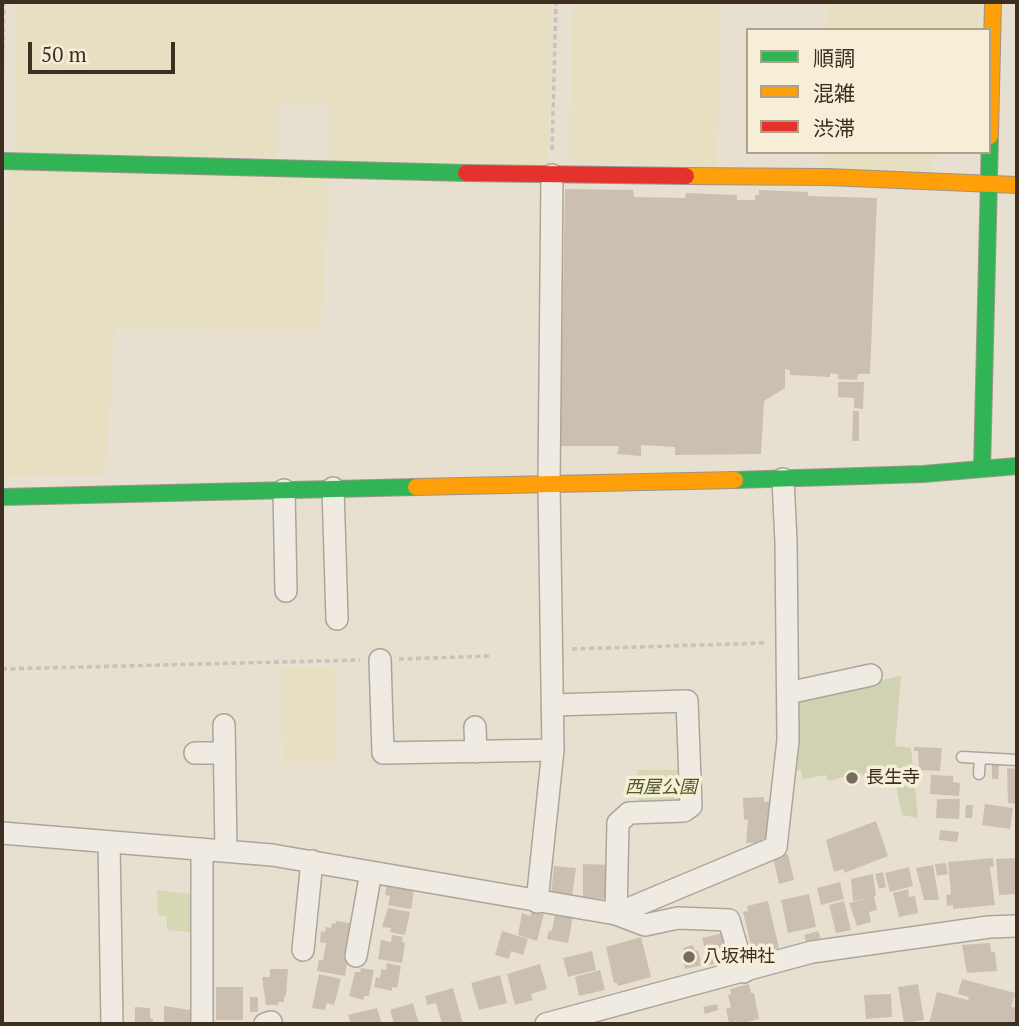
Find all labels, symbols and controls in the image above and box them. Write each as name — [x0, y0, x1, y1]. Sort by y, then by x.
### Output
scale bar — [32, 28, 178, 72]
legend — [746, 28, 991, 154]
text: 50 m — [41, 40, 87, 68]
text: 順調 — [813, 44, 855, 72]
text: 混雑 — [813, 79, 855, 107]
text: 渋滞 — [813, 114, 855, 142]
place label: 長生寺 — [866, 767, 920, 789]
marker: 長生寺 — [844, 770, 860, 786]
park label: 西屋公園 — [625, 777, 697, 799]
place label: 八坂神社 — [703, 946, 775, 968]
marker: 八坂神社 — [681, 949, 697, 965]

